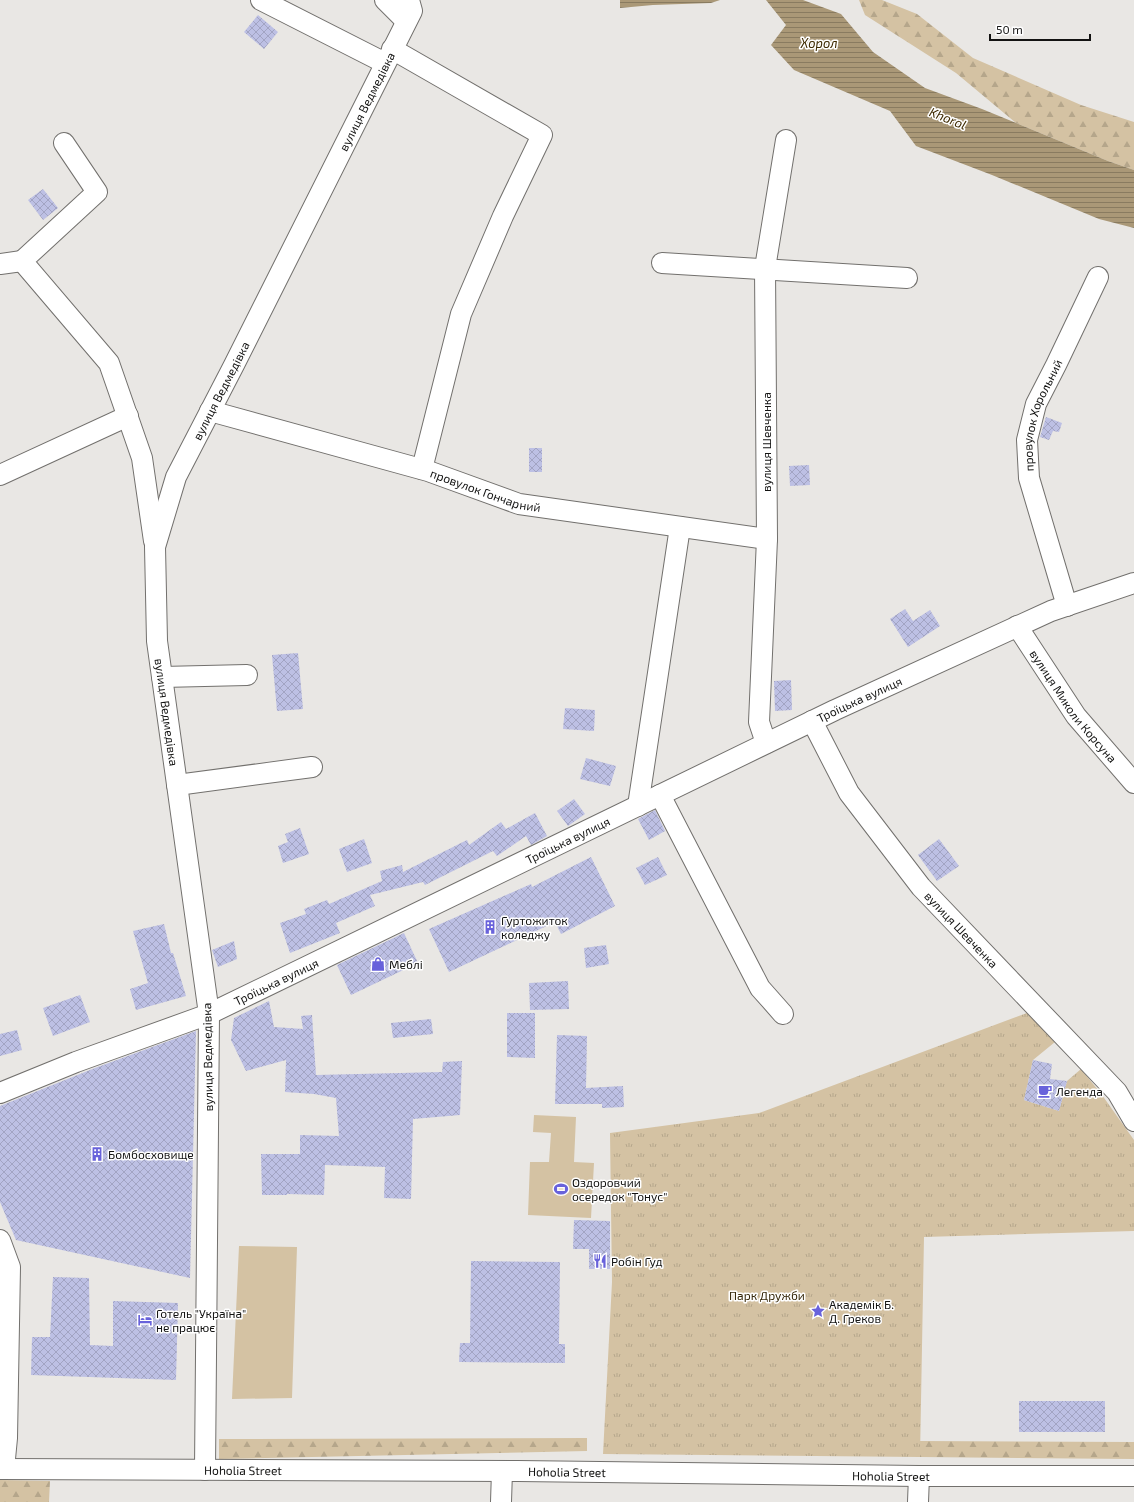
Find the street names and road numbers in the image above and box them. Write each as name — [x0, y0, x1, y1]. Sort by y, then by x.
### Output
street label: вулиця Ведмедівка — [336, 50, 397, 153]
street label: вулиця Ведмедівка — [190, 339, 252, 442]
street label: провулок Хорольний — [1020, 357, 1065, 472]
street label: вулиця Шевченка — [759, 392, 774, 492]
street label: провулок Гончарний — [429, 466, 542, 514]
street label: вулиця Миколи Корсуна — [1027, 647, 1120, 765]
street label: вулиця Ведмедівка — [152, 657, 181, 767]
street label: Троїцька вулиця — [815, 673, 904, 725]
street label: Троїцька вулиця — [523, 814, 612, 866]
street label: вулиця Шевченка — [922, 888, 1001, 970]
street label: Троїцька вулиця — [232, 955, 320, 1008]
street label: вулиця Ведмедівка — [199, 1003, 216, 1111]
street label: Hoholia Street — [204, 1463, 282, 1477]
street label: Hoholia Street — [528, 1464, 606, 1479]
street label: Hoholia Street — [852, 1468, 930, 1483]

